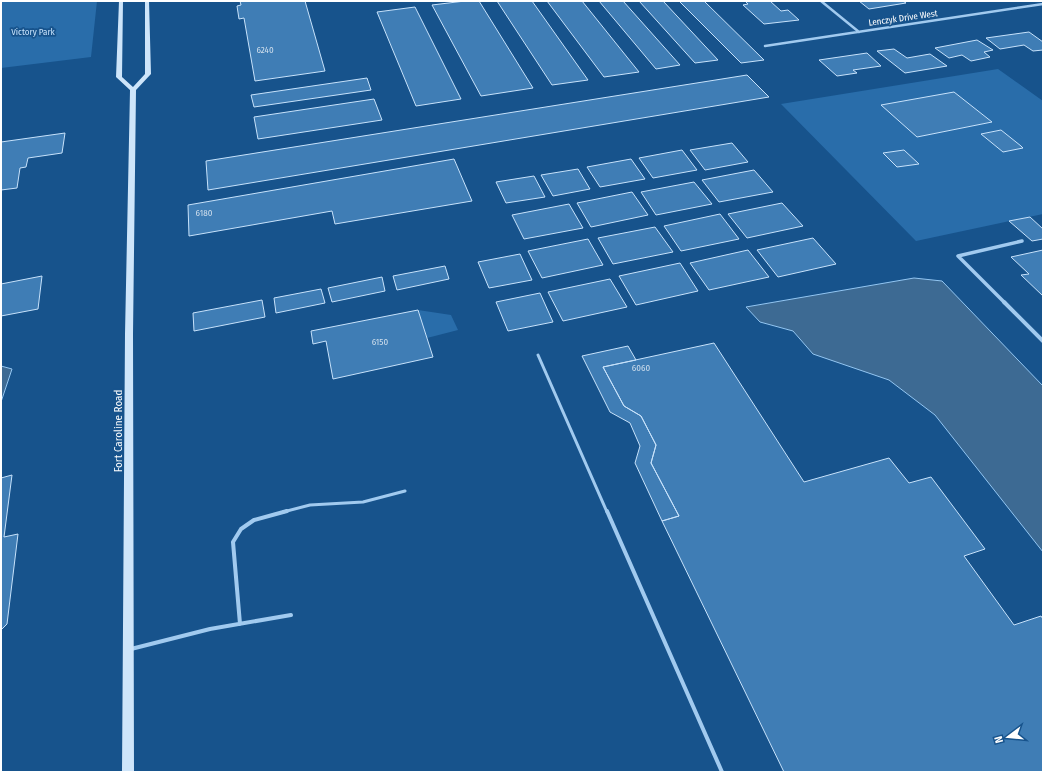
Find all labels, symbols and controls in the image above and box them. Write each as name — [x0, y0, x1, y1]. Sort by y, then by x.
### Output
street label: Lenczyk Drive West — [868, 8, 938, 28]
park label: Victory Park — [11, 27, 56, 37]
house number: 6240 — [256, 45, 274, 55]
house number: 6180 — [196, 208, 213, 218]
house number: 6150 — [372, 337, 389, 347]
house number: 6060 — [632, 363, 650, 373]
street label: Fort Caroline Road — [112, 390, 125, 472]
north arrow — [988, 717, 1028, 757]
text: N — [992, 735, 1006, 745]

